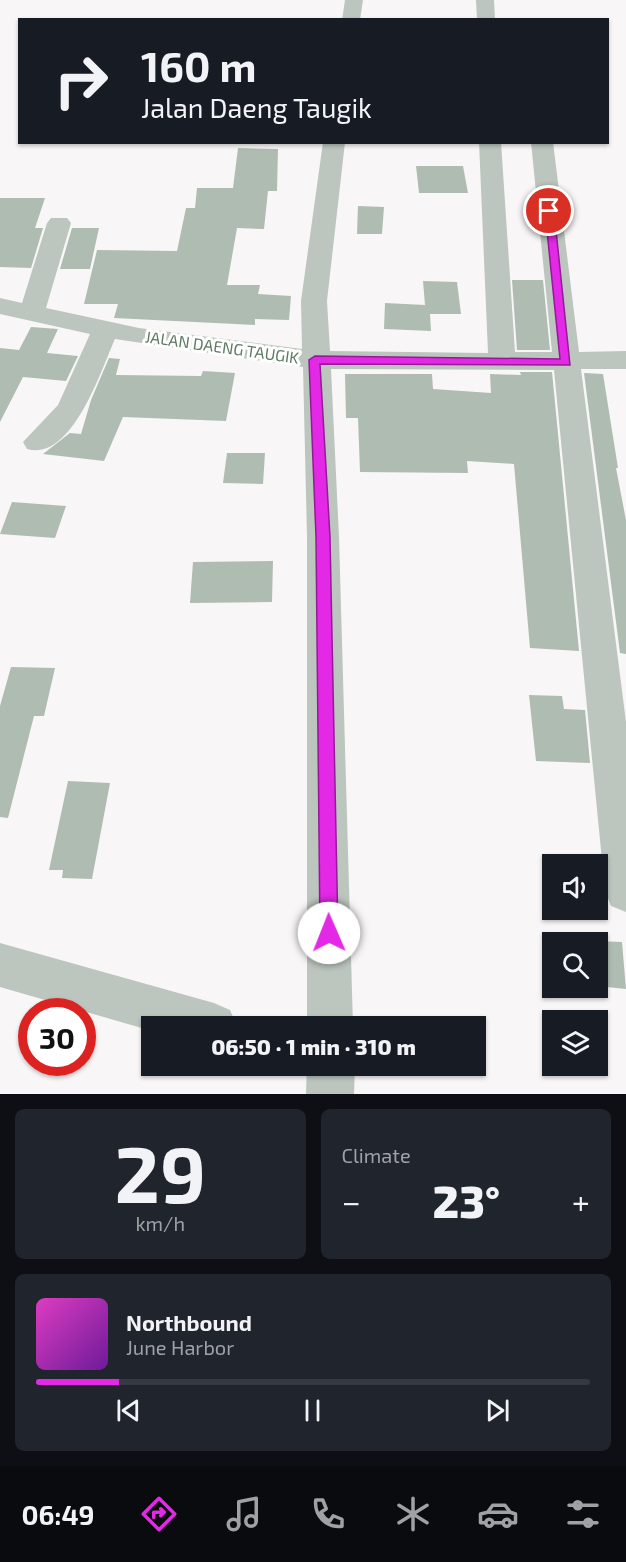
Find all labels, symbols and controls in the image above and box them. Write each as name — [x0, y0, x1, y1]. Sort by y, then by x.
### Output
text: 160 m — [141, 40, 257, 90]
icon: right — [42, 42, 120, 120]
text: Jalan Daeng Taugik — [141, 91, 372, 123]
pin — [523, 185, 574, 236]
icon: arrive — [532, 194, 565, 227]
street label: JALAN DAENG TAUGIK — [144, 326, 301, 367]
map controls — [542, 854, 608, 1076]
button: sound — [542, 854, 608, 920]
position arrow — [297, 901, 361, 965]
button: search — [542, 932, 608, 998]
speed limit sign: 30 — [18, 998, 96, 1076]
button: layers — [542, 1010, 608, 1076]
text: 06:50 · 1 min · 310 m — [211, 1033, 416, 1059]
text: 29 — [115, 1125, 206, 1219]
text: Climate — [342, 1143, 411, 1167]
text: 23° — [433, 1173, 500, 1227]
text: − — [342, 1181, 361, 1221]
text: + — [572, 1181, 590, 1221]
text: km/h — [135, 1211, 185, 1235]
text: Northbound — [126, 1309, 252, 1335]
text: June Harbor — [126, 1335, 234, 1359]
icon: previous — [112, 1394, 145, 1427]
icon: pause — [296, 1394, 329, 1427]
icon: next — [481, 1394, 514, 1427]
icon: directions — [138, 1493, 180, 1535]
icon: music — [223, 1493, 265, 1535]
icon: phone — [307, 1493, 349, 1535]
icon: climate — [392, 1493, 434, 1535]
icon: car — [477, 1493, 519, 1535]
icon: filters — [562, 1493, 604, 1535]
text: 06:49 — [21, 1498, 95, 1530]

